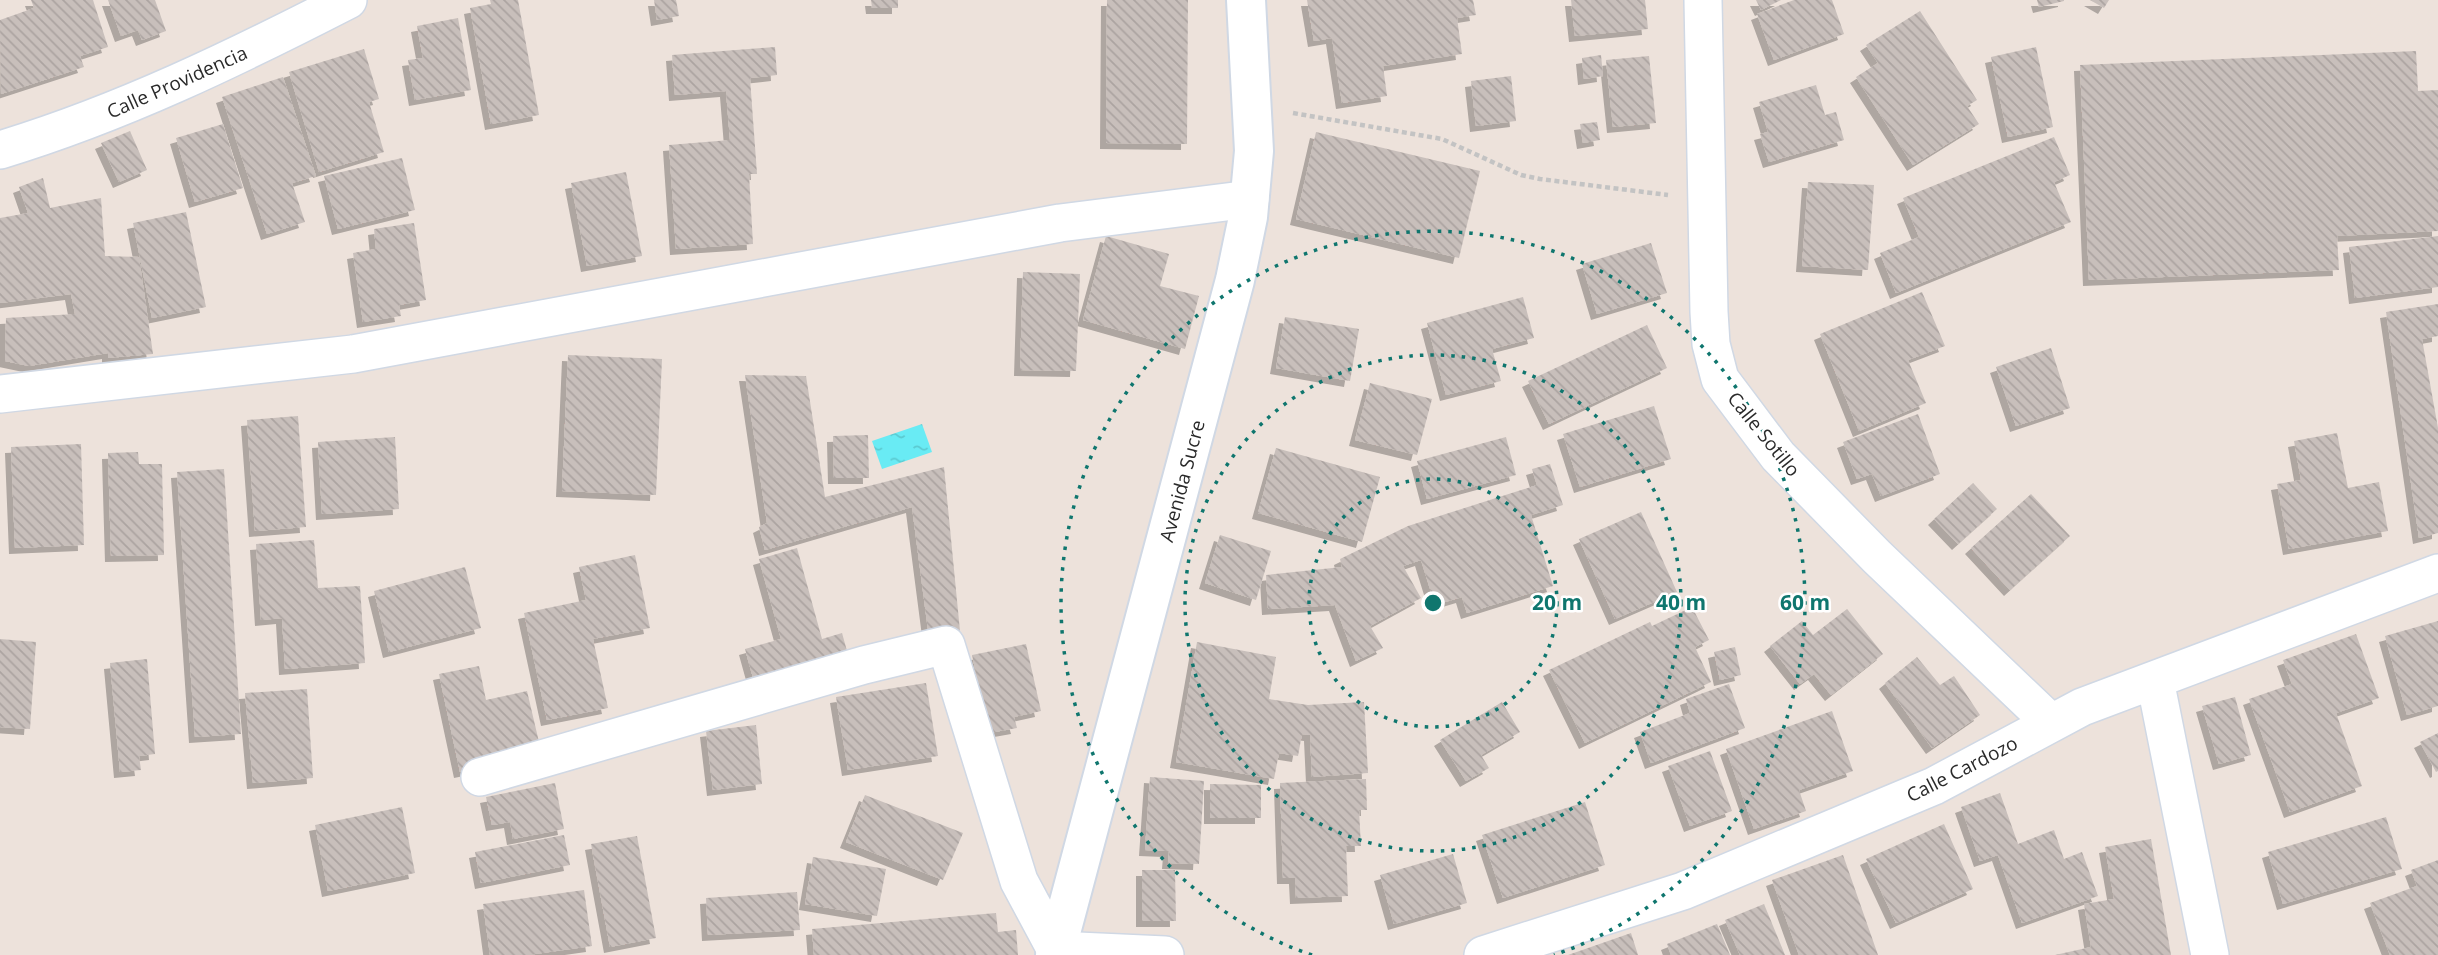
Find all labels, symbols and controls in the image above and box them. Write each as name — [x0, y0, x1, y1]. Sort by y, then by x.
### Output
street label: Calle Providencia — [103, 39, 251, 125]
street label: Calle Sotillo — [1722, 386, 1806, 482]
street label: Avenida Sucre — [1153, 417, 1211, 545]
text: 20 m — [1532, 588, 1582, 616]
text: 40 m — [1656, 588, 1706, 616]
text: 60 m — [1780, 588, 1830, 616]
centre of rings — [1421, 591, 1445, 615]
street label: Calle Cardozo — [1902, 730, 2022, 808]

